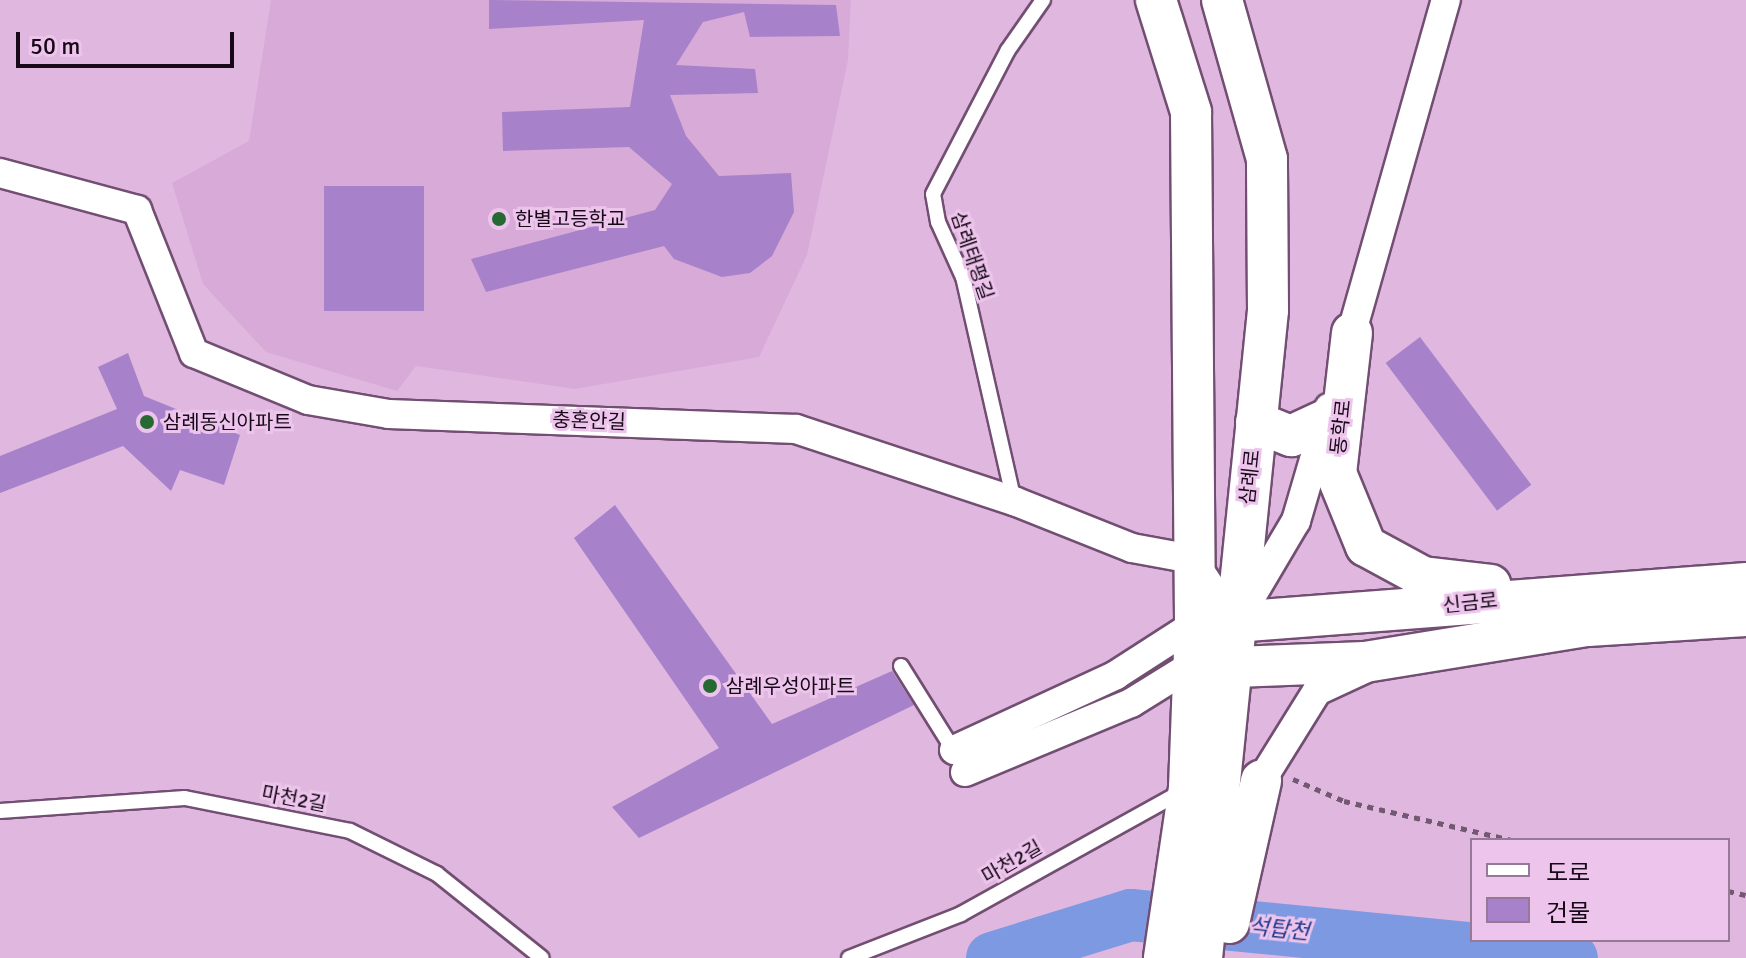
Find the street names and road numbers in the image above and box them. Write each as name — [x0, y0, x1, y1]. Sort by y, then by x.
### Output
street label: 삼례태평길 — [946, 209, 998, 303]
street label: 동학로 — [1326, 398, 1356, 456]
street label: 충혼안길 — [552, 408, 626, 434]
street label: 삼례로 — [1235, 448, 1265, 506]
street label: 신금로 — [1441, 588, 1499, 618]
street label: 마천2길 — [259, 781, 329, 817]
street label: 마천2길 — [977, 835, 1047, 889]

